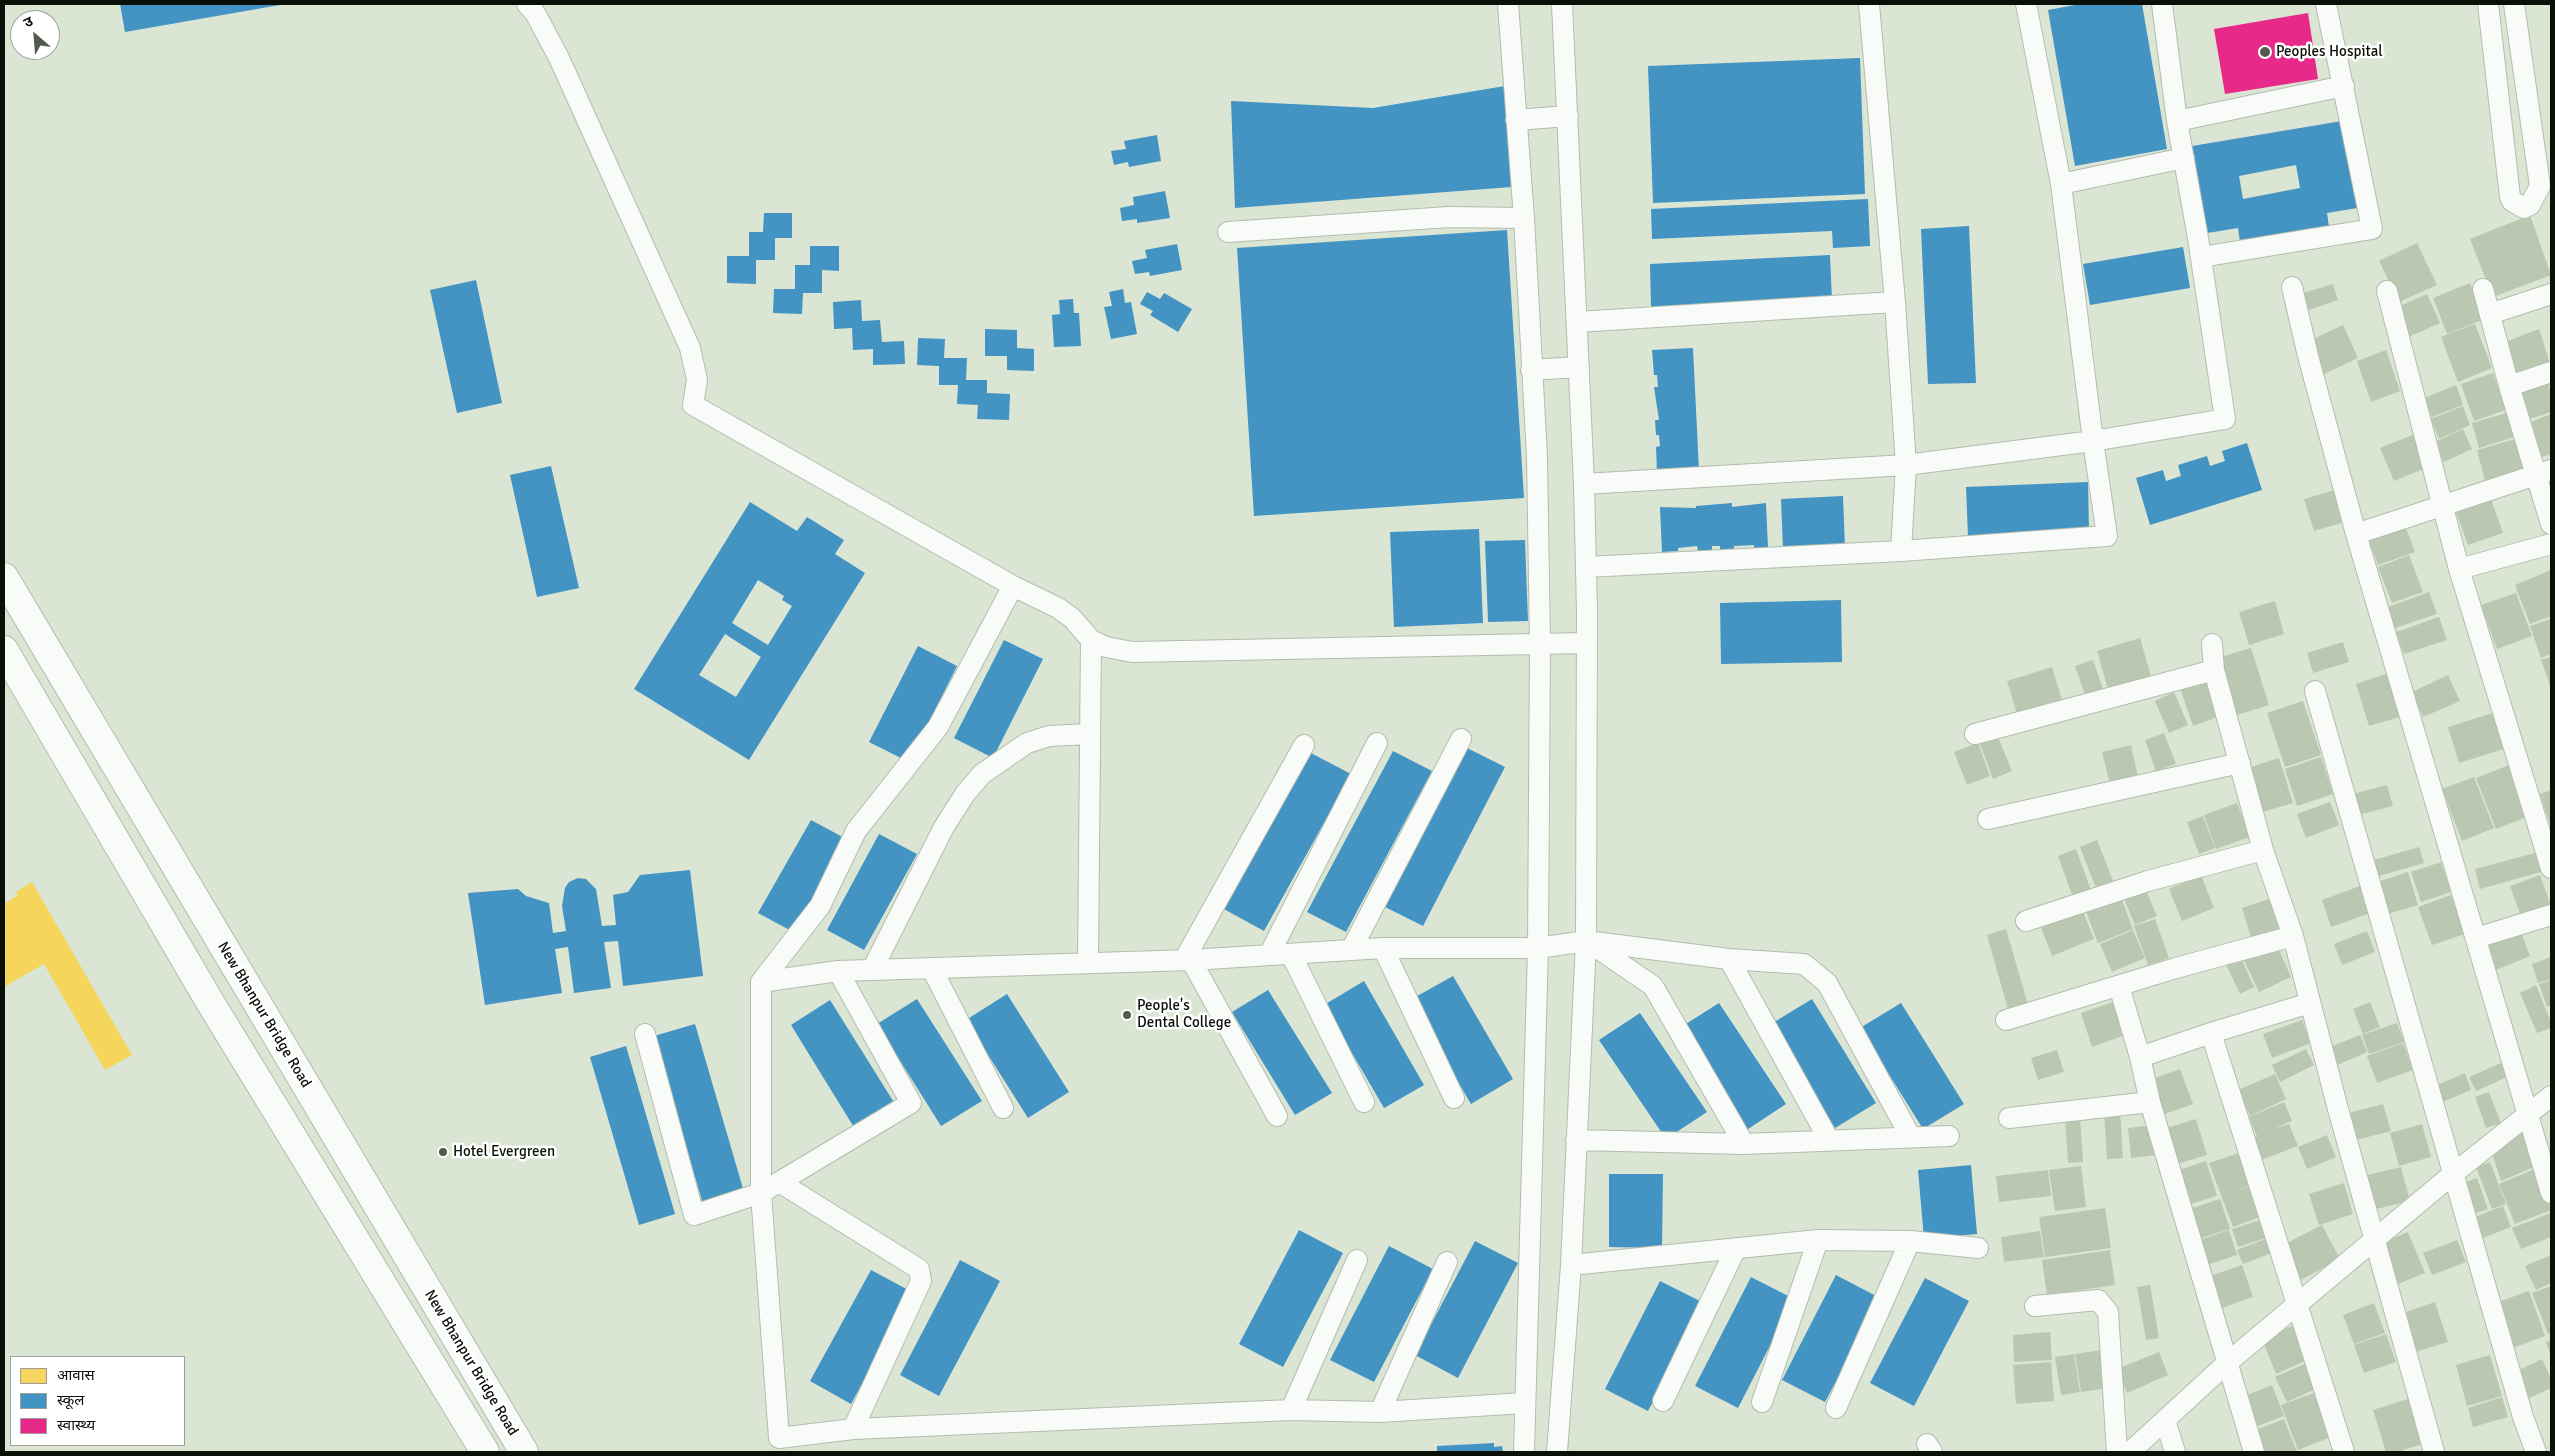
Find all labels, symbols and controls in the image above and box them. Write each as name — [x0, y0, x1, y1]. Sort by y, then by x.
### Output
north arrow — [10, 10, 60, 60]
text: उ — [21, 13, 36, 32]
place label: Peoples Hospital — [2276, 43, 2383, 61]
marker: Peoples Hospital — [2258, 45, 2272, 59]
street label: New Bhanpur Bridge Road — [213, 939, 315, 1091]
place label: People's Dental College — [1137, 997, 1231, 1032]
marker: People's Dental College — [1121, 1009, 1133, 1021]
place label: Hotel Evergreen — [453, 1143, 555, 1161]
marker: Hotel Evergreen — [437, 1146, 449, 1158]
street label: New Bhanpur Bridge Road — [420, 1287, 522, 1439]
legend — [10, 1356, 185, 1446]
text: आवास — [57, 1366, 95, 1384]
text: स्कूल — [57, 1391, 85, 1409]
text: स्वास्थ्य — [57, 1416, 95, 1434]

